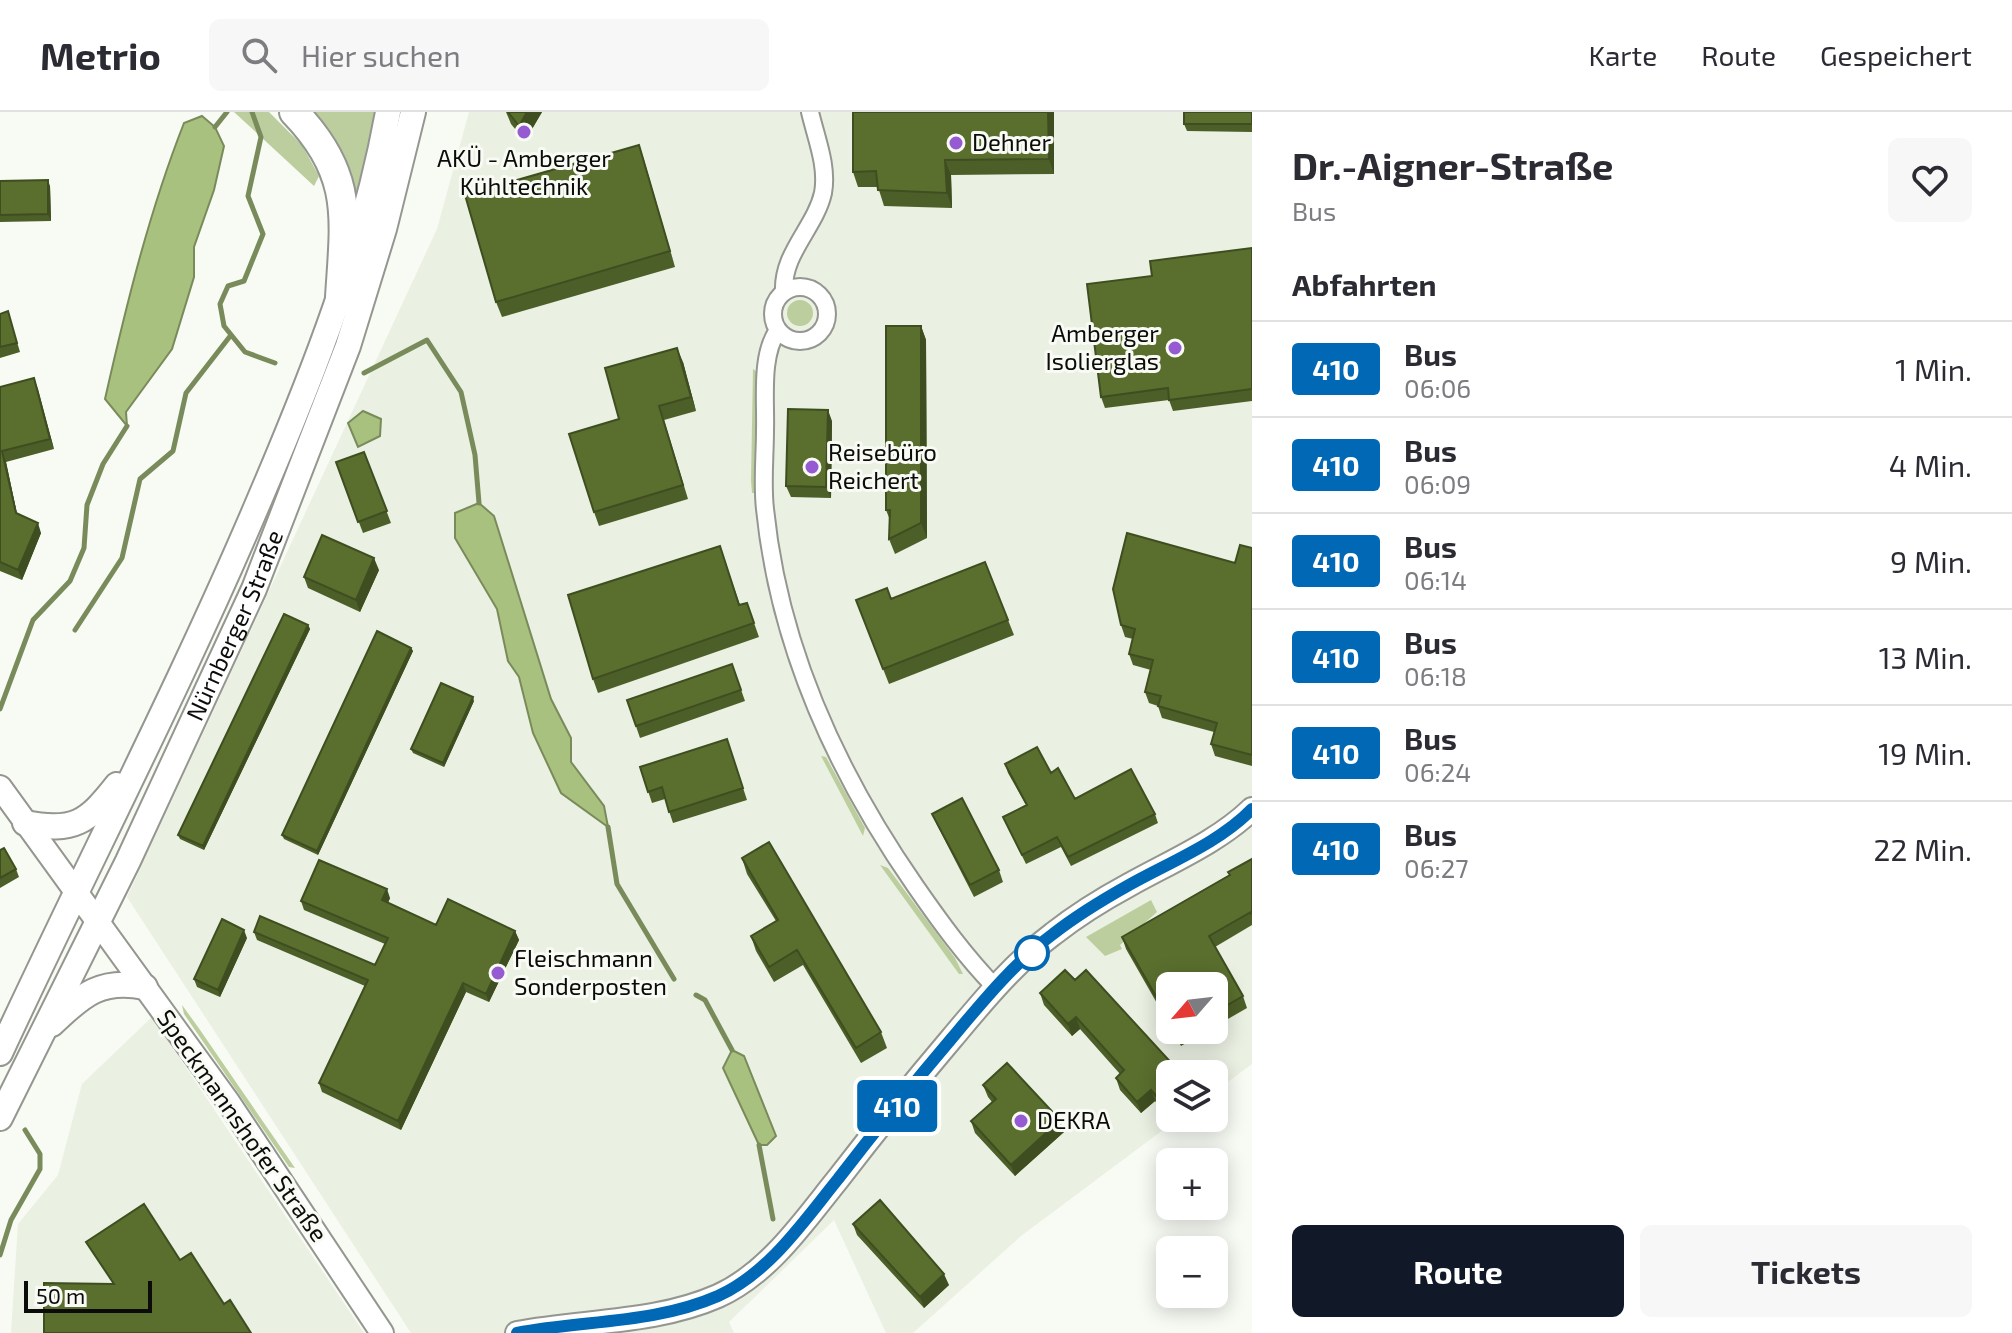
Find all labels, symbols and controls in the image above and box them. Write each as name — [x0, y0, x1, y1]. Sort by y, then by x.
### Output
search box — [209, 19, 769, 91]
text: Metrio — [40, 32, 161, 78]
icon: search — [237, 33, 281, 77]
text: Hier suchen — [301, 37, 461, 73]
text: Karte — [1588, 38, 1657, 72]
text: Route — [1701, 38, 1776, 72]
text: Gespeichert — [1820, 38, 1972, 72]
marker: AKÜ - Amberger Kühltechnik — [515, 123, 533, 141]
place label: Dehner — [972, 127, 1052, 156]
marker: Dehner — [947, 134, 965, 152]
button: heart — [1888, 138, 1972, 222]
text: Dr.-Aigner-Straße — [1292, 142, 1614, 188]
place label: AKÜ - Amberger Kühltechnik — [437, 143, 611, 200]
text: Bus — [1292, 195, 1336, 226]
text: Abfahrten — [1292, 266, 1437, 302]
place label: Amberger Isolierglas — [1046, 318, 1159, 375]
text: Bus — [1404, 336, 1457, 372]
marker: Amberger Isolierglas — [1166, 339, 1184, 357]
text: 1 Min. — [1895, 351, 1972, 387]
text: 410 — [1312, 352, 1360, 386]
text: 06:06 — [1404, 372, 1471, 403]
text: Bus — [1404, 432, 1457, 468]
place label: Reisebüro Reichert — [828, 437, 937, 494]
text: 4 Min. — [1889, 447, 1972, 483]
text: 410 — [1312, 448, 1360, 482]
marker: Reisebüro Reichert — [803, 458, 821, 476]
text: 06:09 — [1404, 468, 1471, 499]
street label: Nürnberger Straße — [179, 526, 288, 725]
text: Bus — [1404, 528, 1457, 564]
text: 9 Min. — [1890, 543, 1972, 579]
text: 410 — [1312, 544, 1360, 578]
text: 06:14 — [1404, 564, 1467, 595]
text: Bus — [1404, 624, 1457, 660]
text: 13 Min. — [1879, 639, 1972, 675]
text: 410 — [1312, 640, 1360, 674]
text: 06:18 — [1404, 660, 1467, 691]
text: Bus — [1404, 720, 1457, 756]
text: 19 Min. — [1878, 735, 1972, 771]
text: 410 — [1312, 736, 1360, 770]
text: 06:24 — [1404, 756, 1471, 787]
text: Bus — [1404, 816, 1457, 852]
text: 22 Min. — [1874, 831, 1972, 867]
text: 410 — [1312, 832, 1360, 866]
text: 06:27 — [1404, 852, 1469, 883]
unlabelled marker — [1015, 936, 1049, 970]
place label: Fleischmann Sonderposten — [514, 943, 667, 1000]
marker: Fleischmann Sonderposten — [489, 964, 507, 982]
north arrow — [1156, 972, 1228, 1044]
map controls — [1156, 972, 1228, 1308]
street label: Speckmannshofer Straße — [152, 1003, 334, 1247]
button: layers — [1156, 1060, 1228, 1132]
line badge: 410 — [851, 1080, 943, 1132]
text: 410 — [873, 1089, 921, 1123]
place label: DEKRA — [1037, 1105, 1110, 1134]
marker: DEKRA — [1012, 1112, 1030, 1130]
button: + — [1156, 1148, 1228, 1220]
button: Route — [1292, 1225, 1624, 1317]
button: Tickets — [1640, 1225, 1972, 1317]
button: − — [1156, 1236, 1228, 1308]
scale bar — [24, 1277, 152, 1313]
text: 50 m — [36, 1282, 85, 1308]

